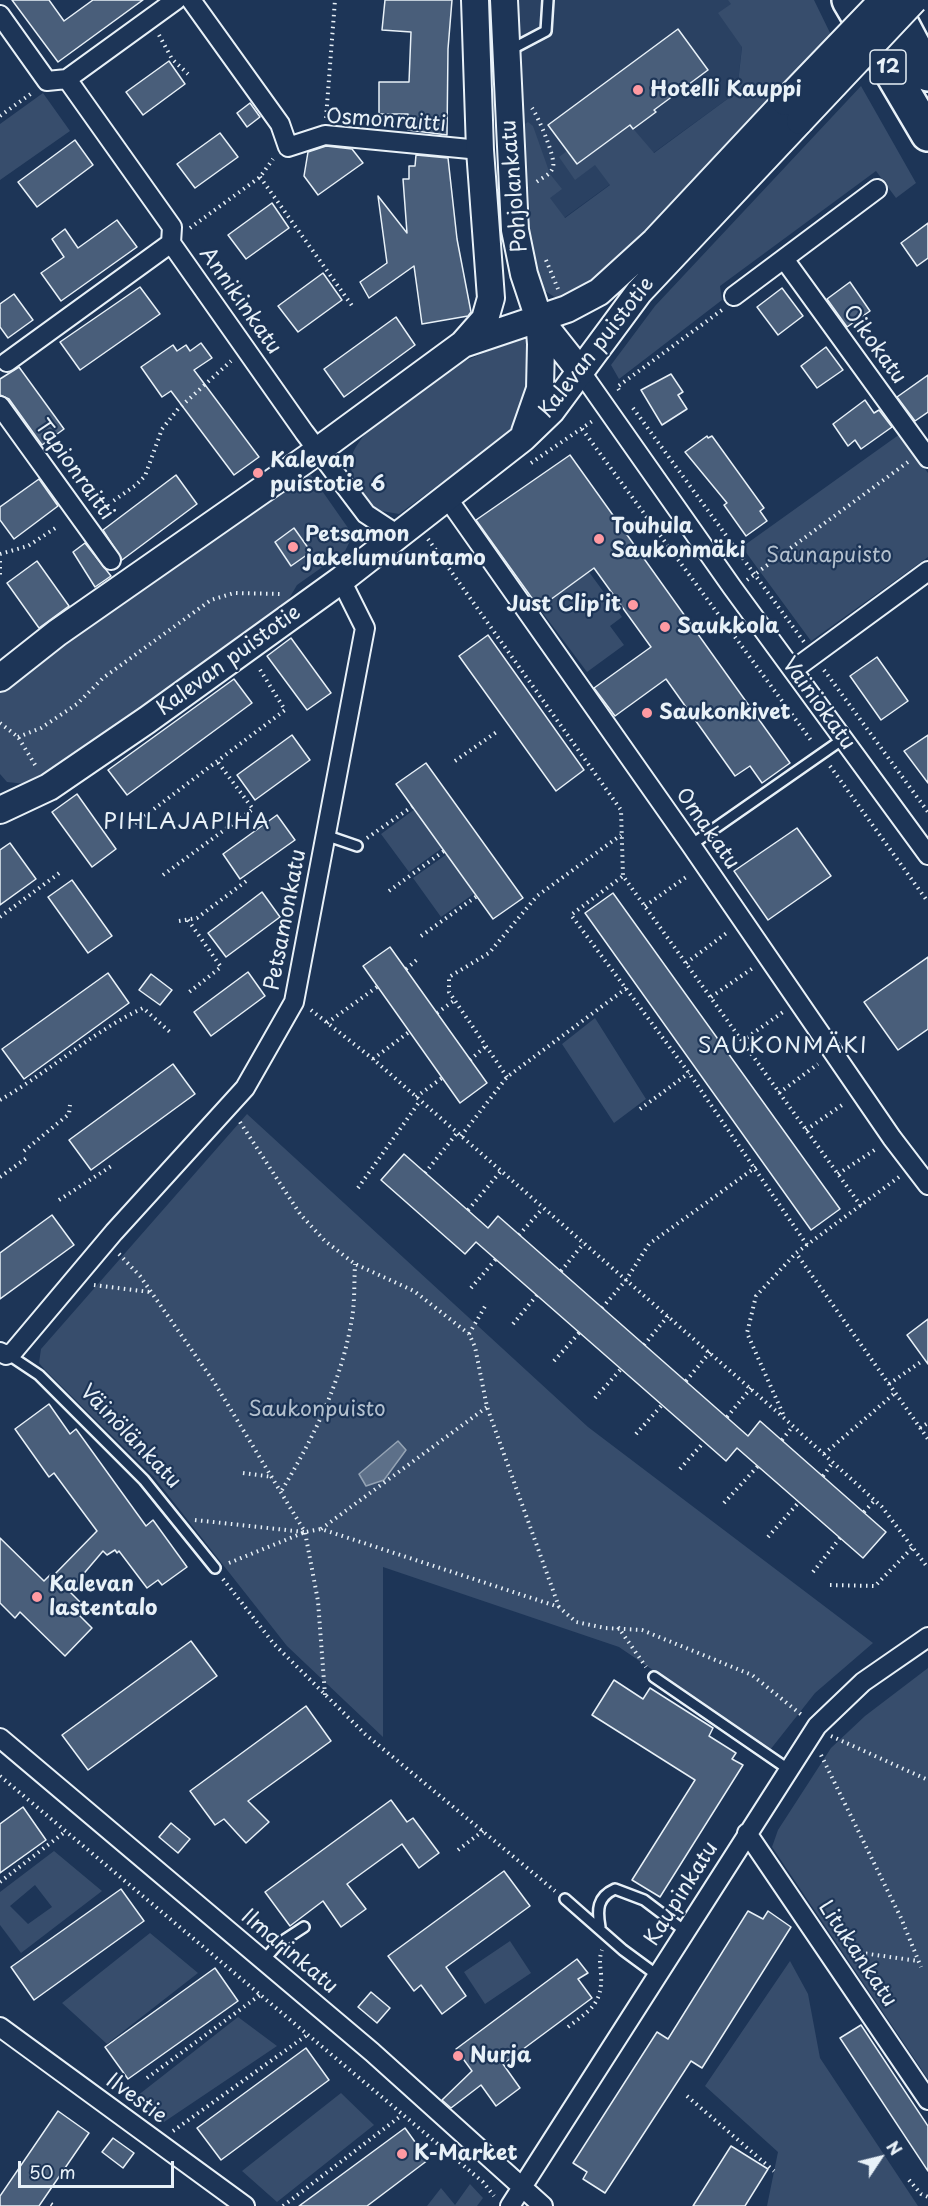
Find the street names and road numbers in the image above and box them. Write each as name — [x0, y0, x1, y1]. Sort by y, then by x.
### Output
road number: 12 — [870, 50, 906, 84]
street label: Osmonraitti — [325, 104, 447, 138]
street label: Pohjolankatu — [497, 119, 533, 253]
street label: Annikinkatu — [194, 242, 286, 360]
street label: Kalevan puistotie — [534, 272, 660, 424]
street label: Oikokatu — [837, 301, 911, 389]
street label: Tapionraitti — [29, 415, 119, 525]
street label: Kalevan puistotie — [152, 600, 306, 722]
street label: Vainiokatu — [776, 653, 860, 755]
street label: Omakatu — [670, 783, 744, 875]
street label: Petsamonkatu — [260, 847, 312, 993]
street label: Väinölänkatu — [74, 1380, 186, 1494]
street label: Kaupinkatu — [640, 1837, 724, 1951]
street label: Litukankatu — [812, 1896, 902, 2012]
street label: Ilmarinkatu — [236, 1904, 342, 2000]
street label: Ilvestie — [101, 2069, 171, 2129]

